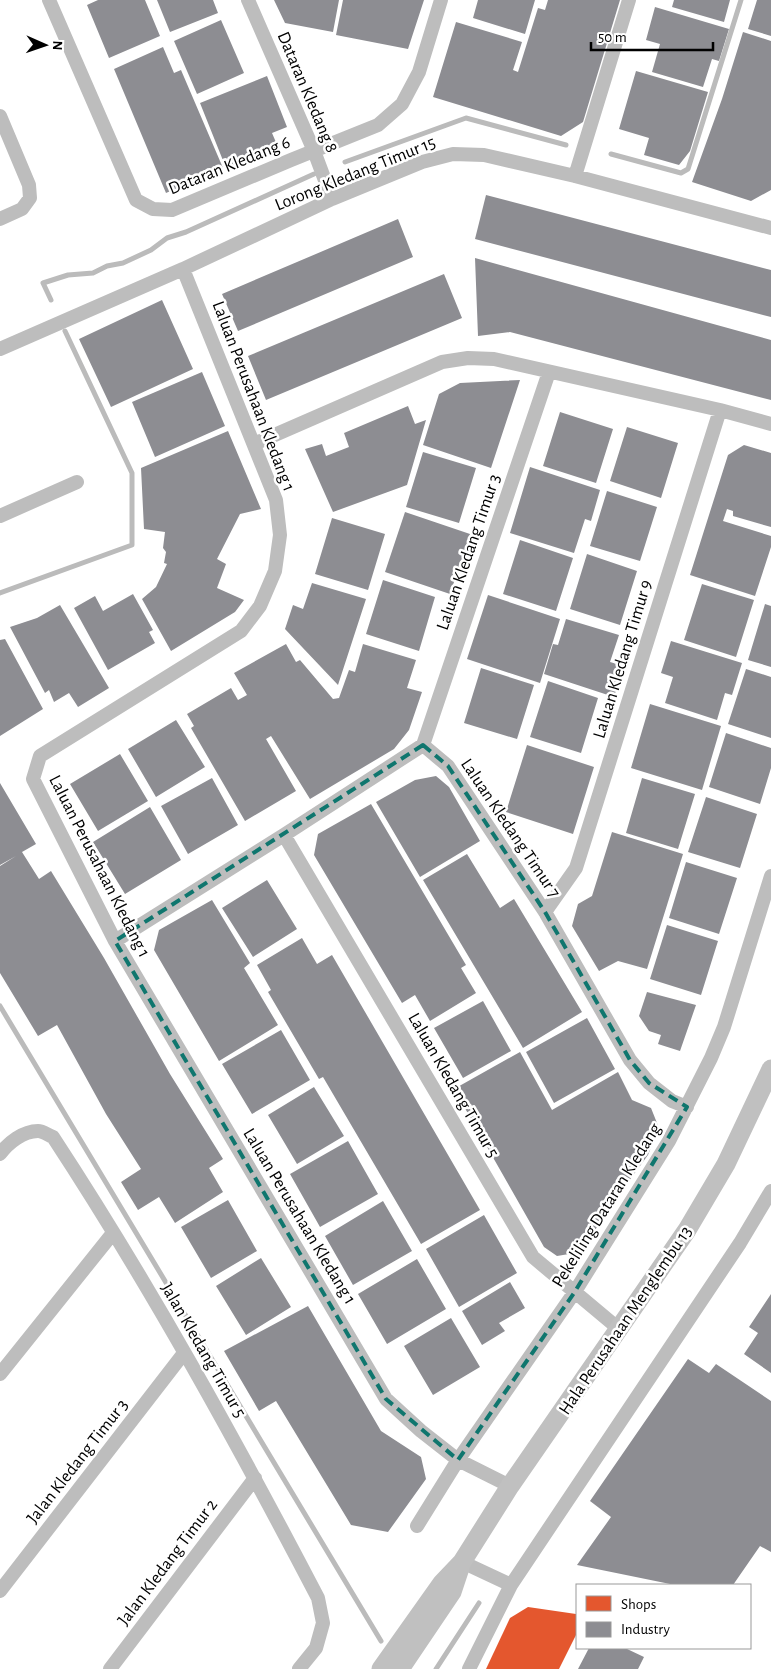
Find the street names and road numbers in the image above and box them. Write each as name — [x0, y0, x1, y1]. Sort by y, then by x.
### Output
street label: Dataran Kledang 8 — [274, 29, 341, 155]
street label: Dataran Kledang 6 — [166, 133, 293, 199]
street label: Lorong Kledang Timur 15 — [272, 133, 438, 214]
street label: Laluan Perusahaan Kledang 1 — [208, 299, 298, 494]
street label: Laluan Kledang Timur 3 — [434, 472, 504, 633]
street label: Laluan Kledang Timur 9 — [590, 578, 656, 741]
street label: Laluan Kledang Timur 7 — [457, 756, 563, 901]
street label: Laluan Perusahaan Kledang 1 — [45, 772, 153, 961]
street label: Laluan Kledang Timur 5 — [404, 1010, 502, 1161]
street label: Pekeliling Dataran Kledang — [549, 1120, 665, 1291]
street label: Laluan Perusahaan Kledang 1 — [239, 1125, 359, 1308]
street label: Hala Perusahaan Menglembu 13 — [556, 1223, 696, 1418]
street label: Jalan Kledang Timur 5 — [157, 1280, 249, 1421]
street label: Jalan Kledang Timur 3 — [24, 1396, 132, 1527]
street label: Jalan Kledang Timur 2 — [115, 1496, 221, 1629]

